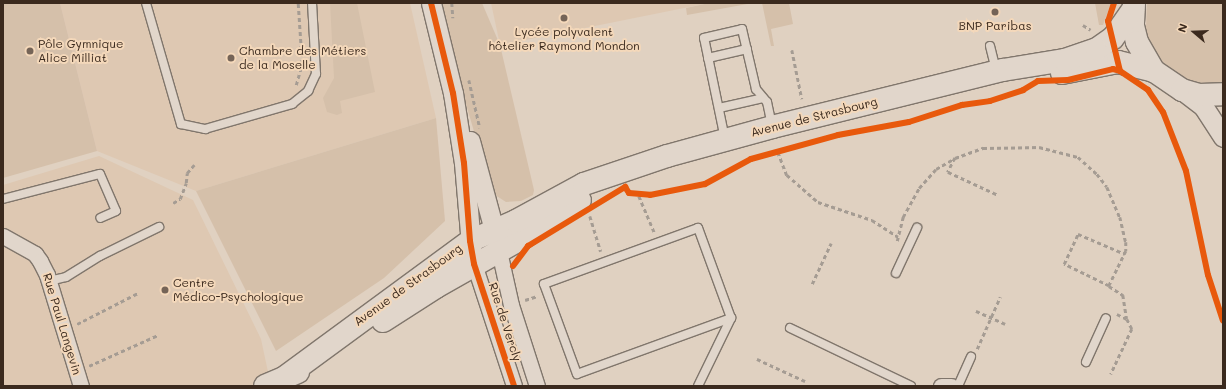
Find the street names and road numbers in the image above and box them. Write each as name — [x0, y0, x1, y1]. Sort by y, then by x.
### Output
street label: Avenue de Strasbourg — [749, 94, 879, 140]
street label: Avenue de Strasbourg — [351, 241, 465, 329]
street label: Rue Paul Langevin — [40, 272, 84, 376]
street label: Rue de Vercly — [485, 281, 525, 363]

